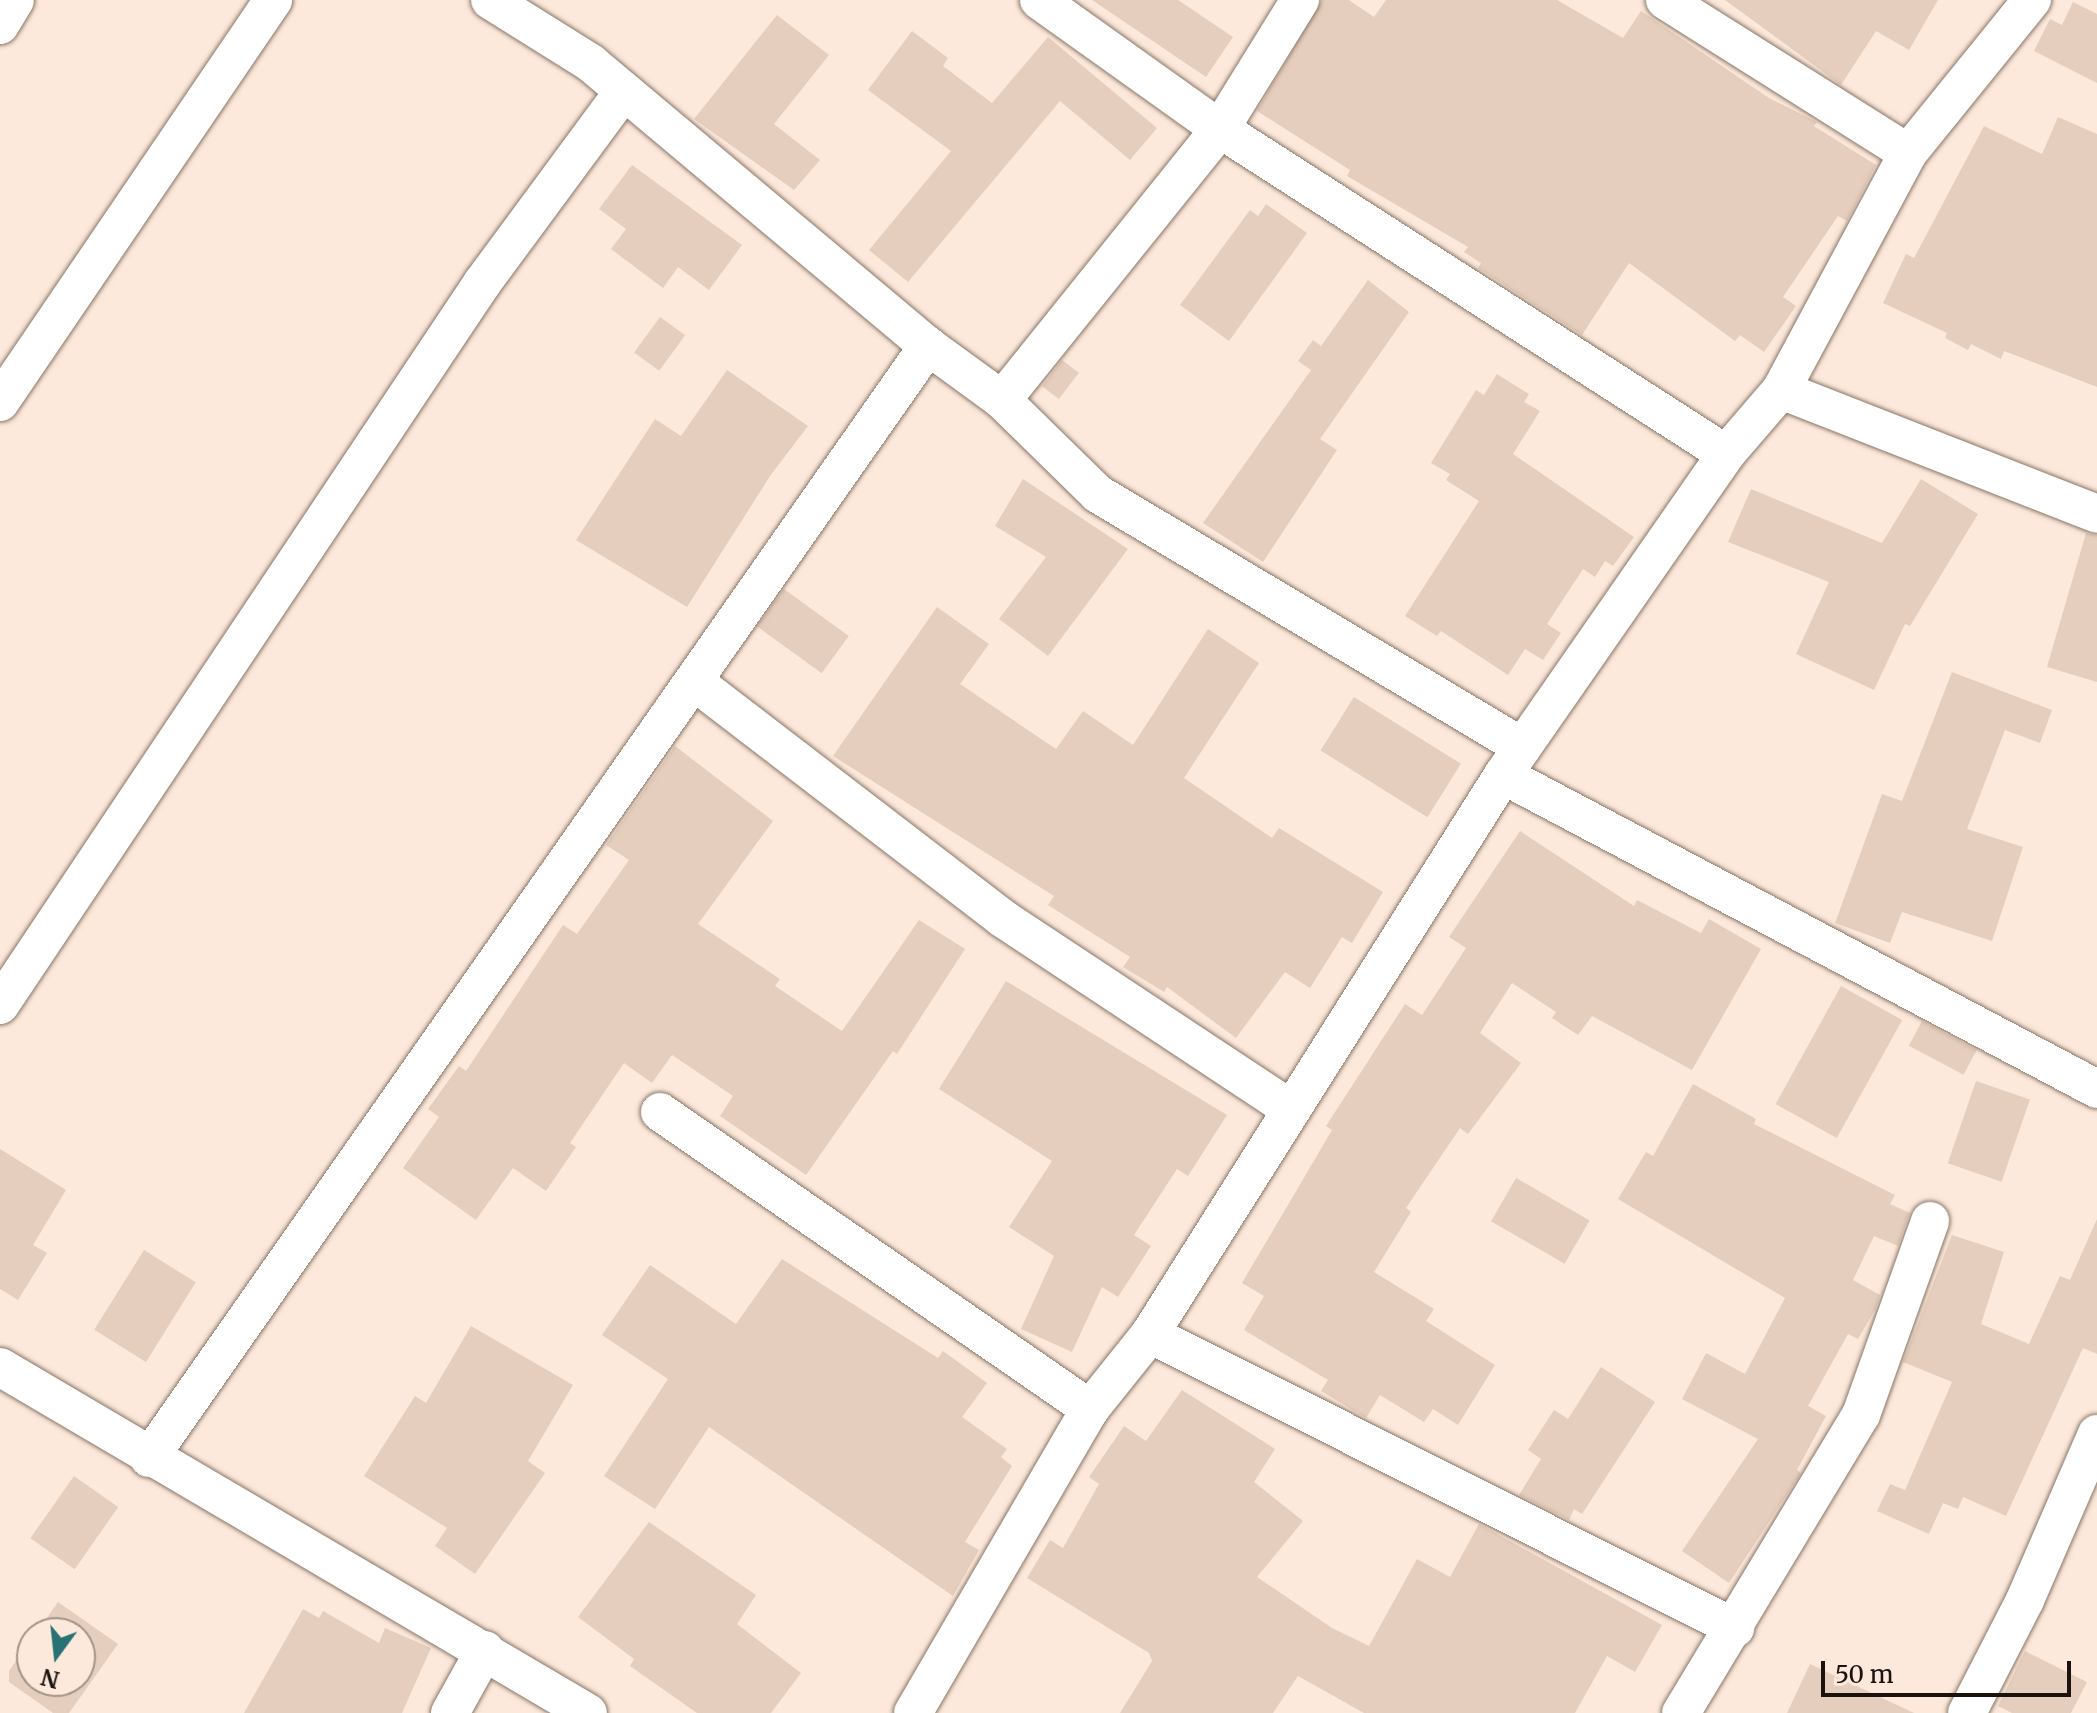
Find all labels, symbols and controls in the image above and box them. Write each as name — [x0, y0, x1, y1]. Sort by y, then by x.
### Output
north arrow — [16, 1617, 96, 1697]
scale bar — [1825, 1645, 2075, 1695]
text: 50 m — [1835, 1659, 1894, 1690]
text: N — [38, 1662, 62, 1694]

